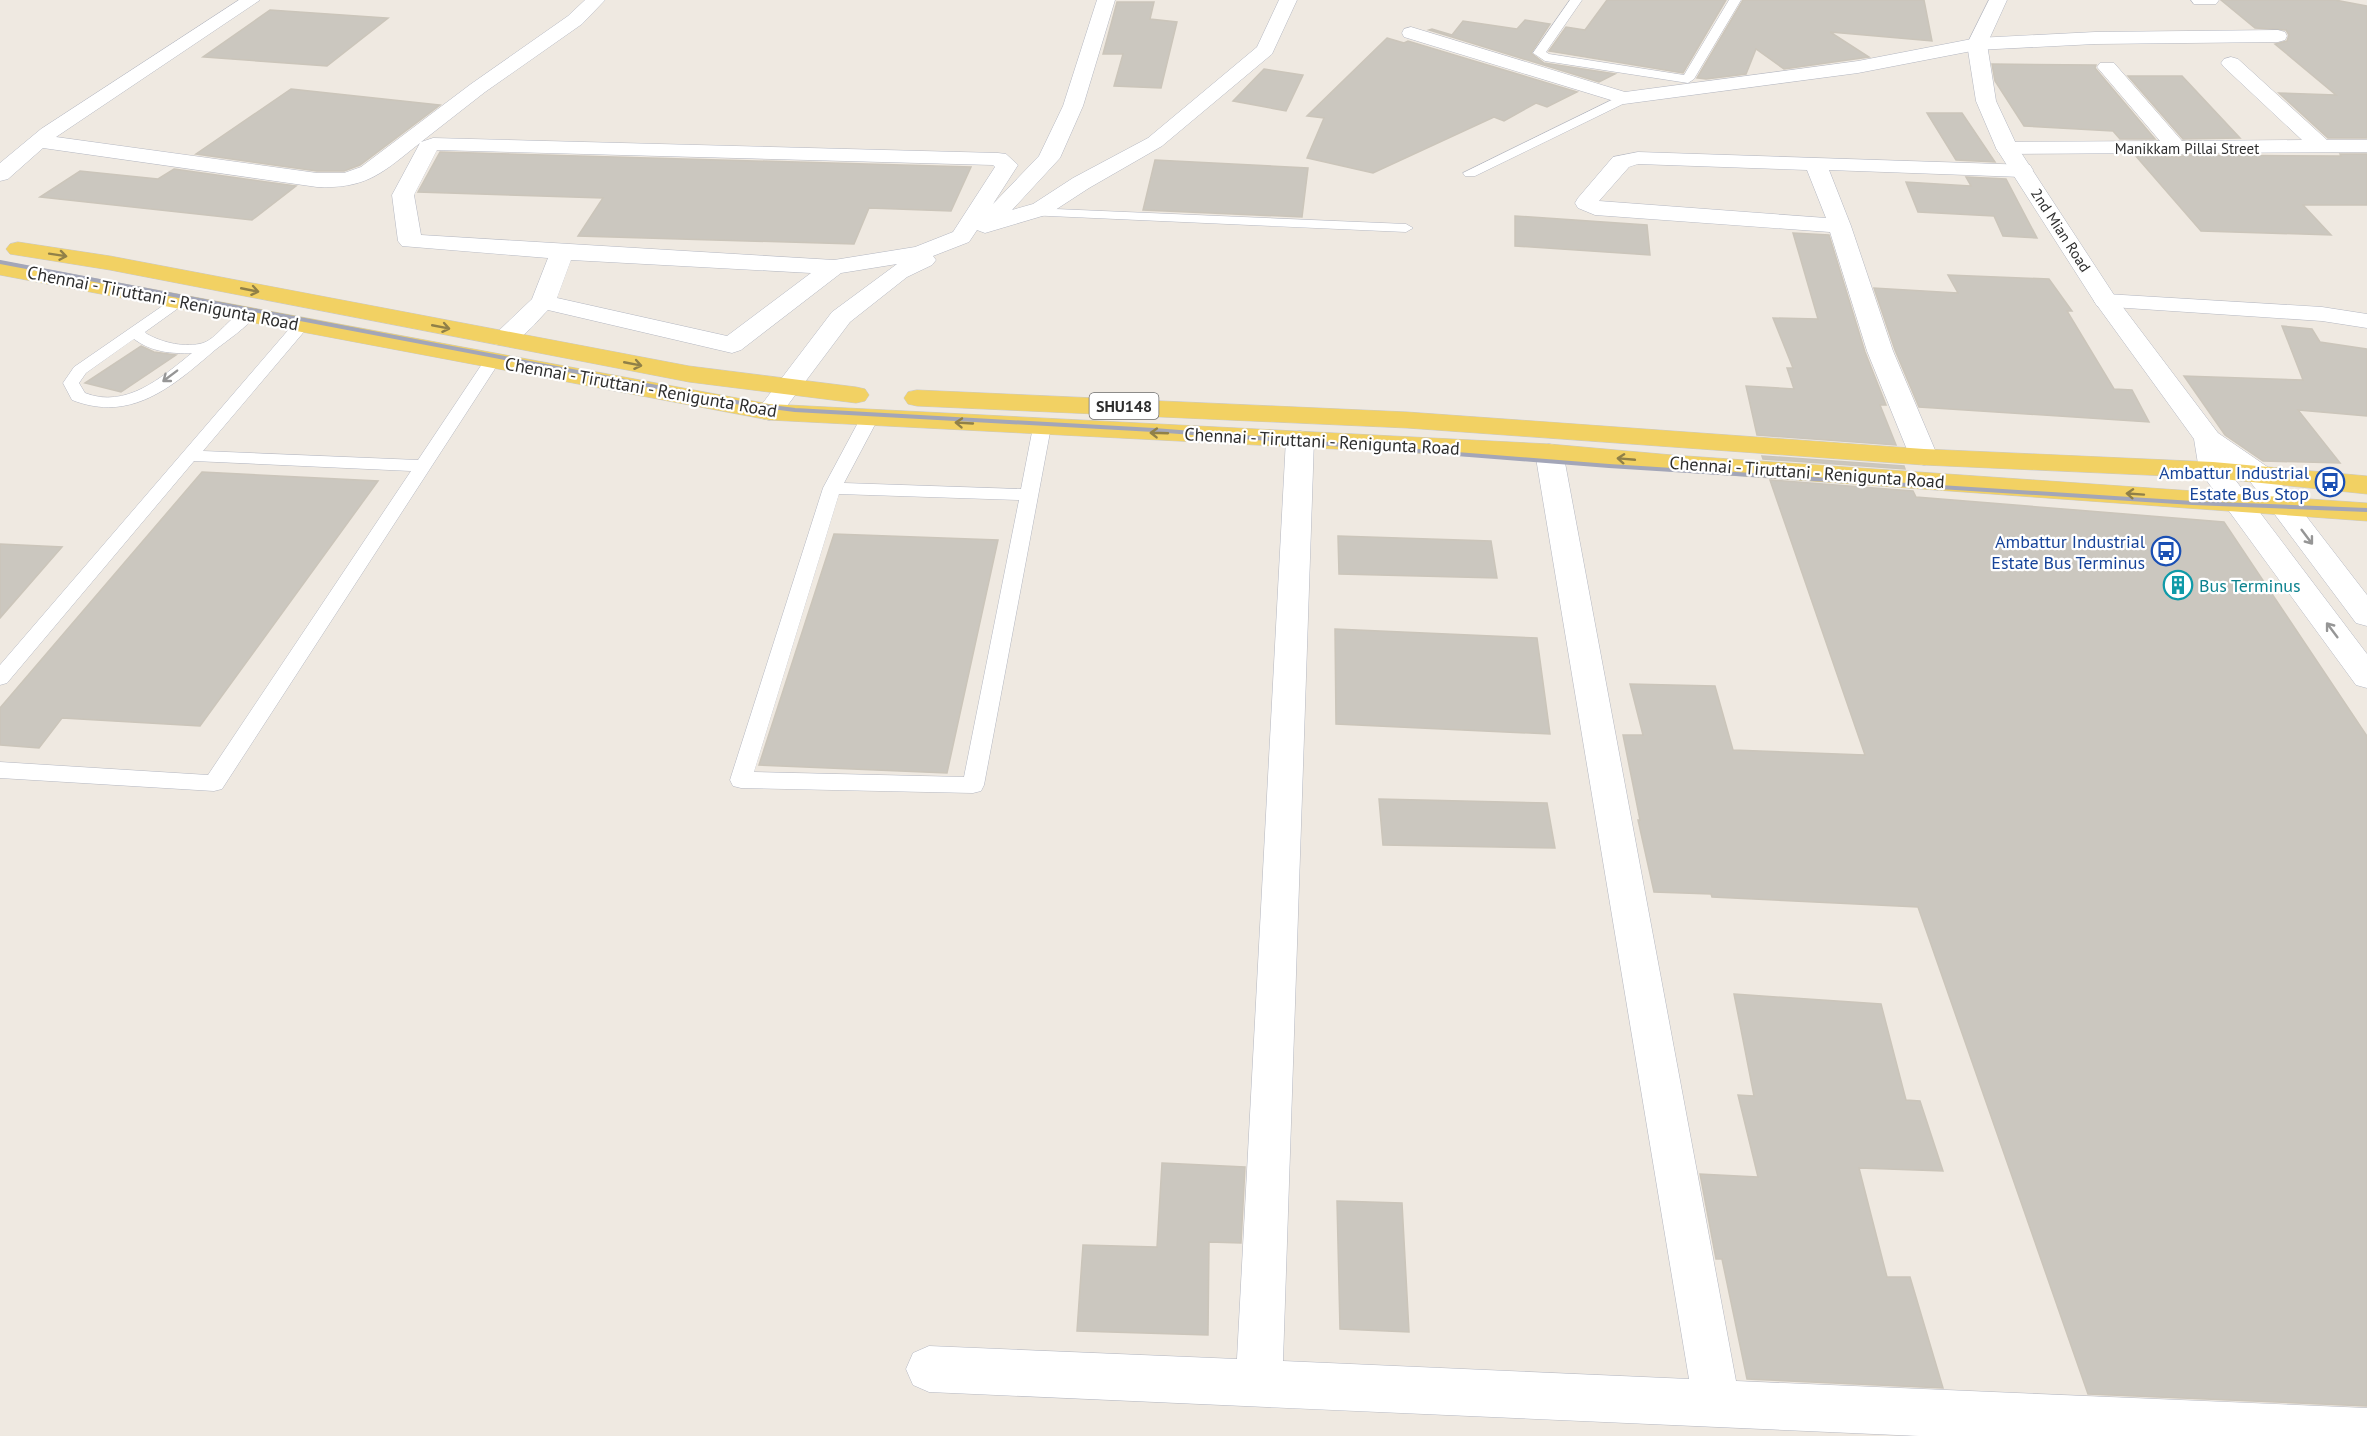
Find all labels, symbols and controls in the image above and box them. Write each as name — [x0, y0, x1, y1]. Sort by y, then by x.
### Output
street label: Manikkam Pillai Street — [2115, 139, 2259, 158]
street label: 2nd Mian Road — [2027, 185, 2095, 275]
one-way arrow — [47, 250, 67, 261]
street label: Chennai - Tiruttani - Renigunta Road — [25, 260, 301, 336]
one-way arrow — [239, 285, 259, 296]
one-way arrow — [431, 322, 450, 333]
street label: Chennai - Tiruttani - Renigunta Road — [503, 352, 779, 422]
one-way arrow — [622, 359, 642, 370]
one-way arrow — [163, 370, 179, 383]
road number: SHU148 — [1090, 393, 1158, 419]
one-way arrow — [954, 417, 974, 428]
street label: Chennai - Tiruttani - Renigunta Road — [1184, 422, 1460, 460]
one-way arrow — [1149, 428, 1169, 439]
street label: Chennai - Tiruttani - Renigunta Road — [1669, 451, 1945, 493]
one-way arrow — [1616, 453, 1636, 464]
place label: Ambattur Industrial Estate Bus Stop — [2159, 461, 2310, 505]
bus stop icon: Ambattur Industrial Estate Bus Stop — [2314, 466, 2346, 498]
one-way arrow — [2125, 489, 2145, 500]
one-way arrow — [2301, 528, 2314, 544]
place label: Ambattur Industrial Estate Bus Terminus — [1991, 530, 2146, 574]
bus stop icon: Ambattur Industrial Estate Bus Terminus — [2150, 535, 2182, 567]
building icon: Bus Terminus — [2162, 569, 2194, 601]
place label: Bus Terminus — [2199, 574, 2301, 597]
one-way arrow — [2326, 623, 2338, 639]

